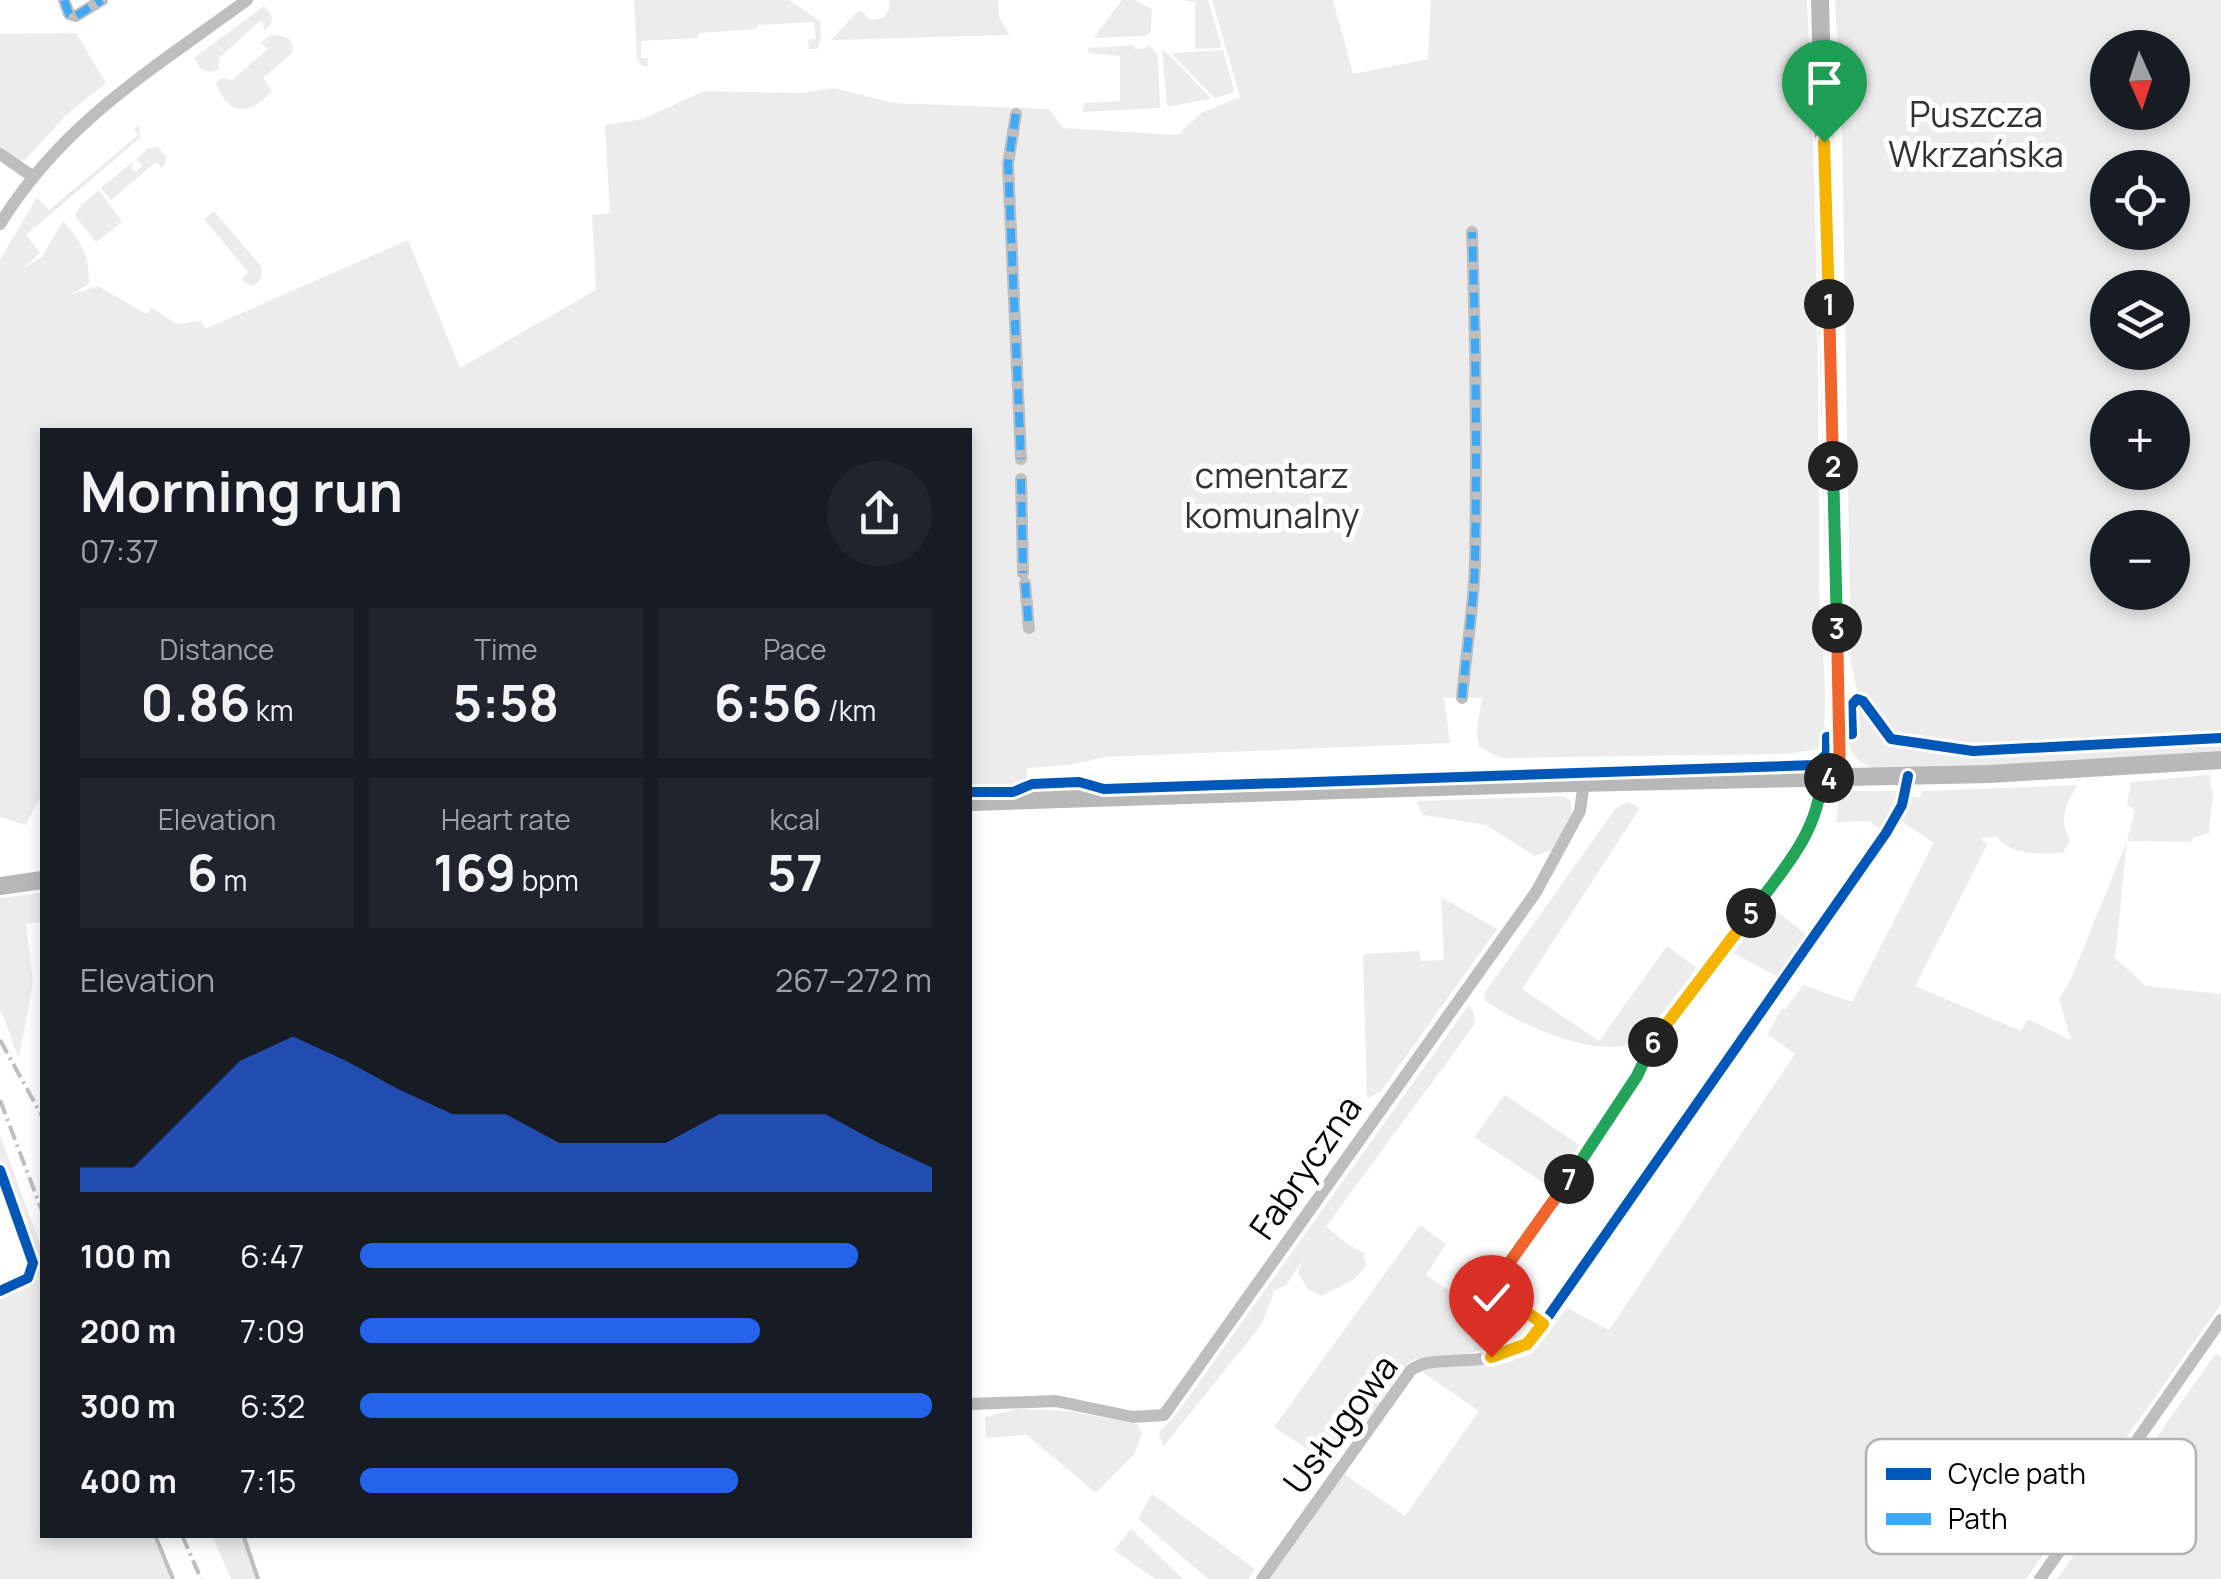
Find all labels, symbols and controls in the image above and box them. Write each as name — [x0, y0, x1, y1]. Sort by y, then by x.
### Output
north arrow — [2090, 30, 2190, 130]
map controls — [2090, 30, 2190, 610]
pin — [1782, 40, 1867, 143]
icon: arrive — [1797, 55, 1852, 110]
park label: Puszcza Wkrzańska — [1888, 90, 2064, 178]
button: locate — [2090, 150, 2190, 250]
button: layers — [2090, 270, 2190, 370]
pin: 1 — [1804, 279, 1854, 329]
text: 1 — [1823, 285, 1835, 323]
button: + — [2090, 390, 2190, 490]
pin: 2 — [1808, 441, 1858, 491]
text: 2 — [1825, 447, 1841, 485]
park label: cmentarz komunalny — [1184, 451, 1360, 539]
text: Morning run — [80, 453, 403, 529]
button: share — [827, 461, 932, 566]
button: − — [2090, 510, 2190, 610]
text: 07:37 — [80, 529, 159, 573]
pin: 3 — [1812, 603, 1862, 653]
text: 3 — [1829, 609, 1845, 647]
text: Distance — [160, 630, 274, 668]
text: Time — [474, 630, 538, 668]
text: Pace — [763, 630, 827, 668]
text: 0.86 — [140, 668, 250, 736]
text: 5:58 — [453, 668, 559, 736]
text: 6:56 — [714, 668, 822, 736]
text: km — [250, 691, 294, 729]
text: /km — [822, 691, 876, 729]
pin: 4 — [1804, 753, 1854, 803]
text: 4 — [1820, 759, 1838, 797]
text: Elevation — [158, 800, 276, 838]
text: Heart rate — [441, 800, 571, 838]
text: kcal — [769, 800, 821, 838]
text: 6 — [187, 838, 218, 906]
text: 169 — [433, 838, 516, 906]
text: 57 — [767, 838, 823, 906]
text: m — [218, 861, 247, 899]
text: bpm — [516, 861, 579, 899]
pin: 5 — [1726, 888, 1776, 938]
text: 5 — [1743, 894, 1759, 932]
text: Elevation — [80, 958, 215, 1002]
text: 267–272 m — [775, 958, 932, 1002]
pin: 6 — [1628, 1017, 1678, 1067]
text: 6 — [1644, 1023, 1662, 1061]
street label: Fabryczna — [1238, 1086, 1372, 1248]
pin: 7 — [1544, 1154, 1594, 1204]
text: 7 — [1562, 1160, 1576, 1198]
text: 100 m — [80, 1234, 171, 1278]
text: 6:47 — [240, 1234, 304, 1278]
pin — [1449, 1255, 1534, 1358]
icon: check — [1464, 1270, 1519, 1325]
text: 200 m — [80, 1309, 176, 1353]
text: 7:09 — [240, 1309, 305, 1353]
street label: Usługowa — [1272, 1345, 1408, 1503]
text: 300 m — [80, 1384, 176, 1428]
text: 6:32 — [240, 1384, 305, 1428]
legend — [1866, 1439, 2196, 1554]
text: Cycle path — [1948, 1454, 2086, 1492]
text: 400 m — [80, 1459, 177, 1503]
text: 7:15 — [240, 1459, 297, 1503]
text: Path — [1948, 1499, 2008, 1537]

